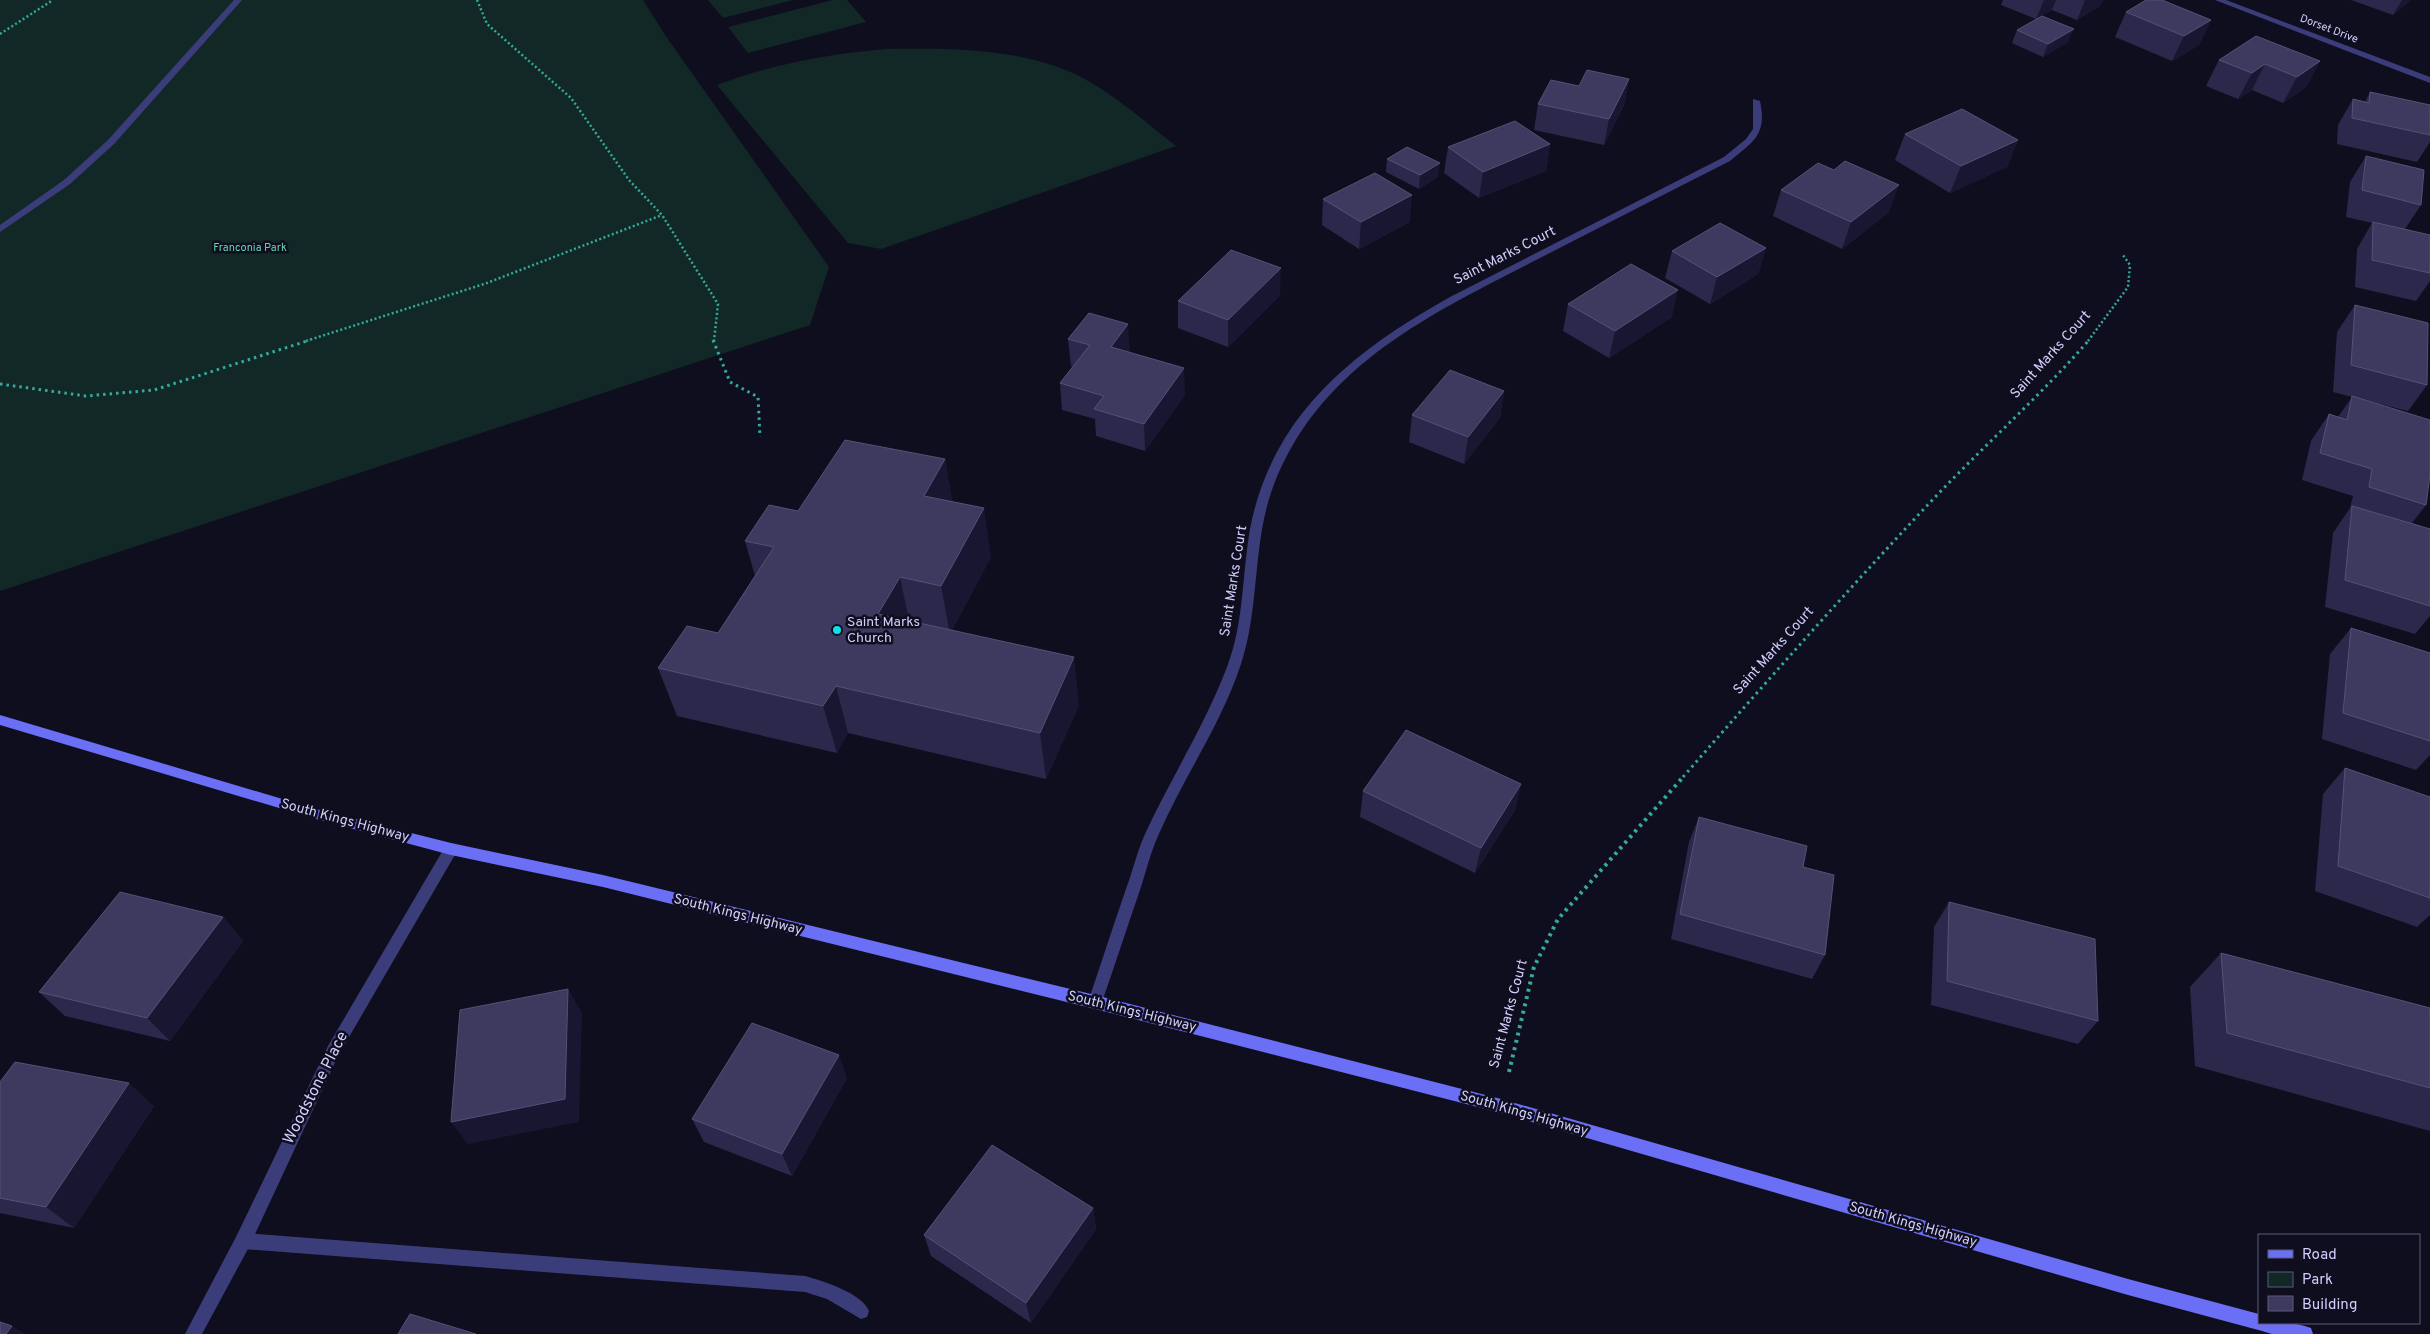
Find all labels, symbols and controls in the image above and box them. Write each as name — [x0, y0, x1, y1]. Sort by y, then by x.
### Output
street label: Dorset Drive — [2298, 11, 2360, 47]
street label: Saint Marks Court — [1451, 223, 1559, 289]
park label: Franconia Park — [213, 241, 287, 255]
street label: Saint Marks Court — [2007, 308, 2095, 402]
street label: Saint Marks Court — [1217, 524, 1251, 638]
street label: Saint Marks Court — [1730, 604, 1818, 698]
place label: Saint Marks Church — [847, 614, 920, 647]
marker: Saint Marks Church — [831, 624, 843, 636]
street label: South Kings Highway — [279, 796, 411, 846]
street label: South Kings Highway — [672, 891, 804, 939]
street label: Saint Marks Court — [1486, 958, 1532, 1070]
street label: South Kings Highway — [1066, 988, 1198, 1036]
street label: Woodstone Place — [279, 1028, 353, 1148]
street label: South Kings Highway — [1458, 1088, 1590, 1140]
street label: South Kings Highway — [1847, 1199, 1979, 1251]
legend — [2258, 1234, 2420, 1324]
text: Road — [2302, 1246, 2337, 1265]
text: Park — [2302, 1271, 2333, 1290]
text: Building — [2302, 1296, 2357, 1315]

